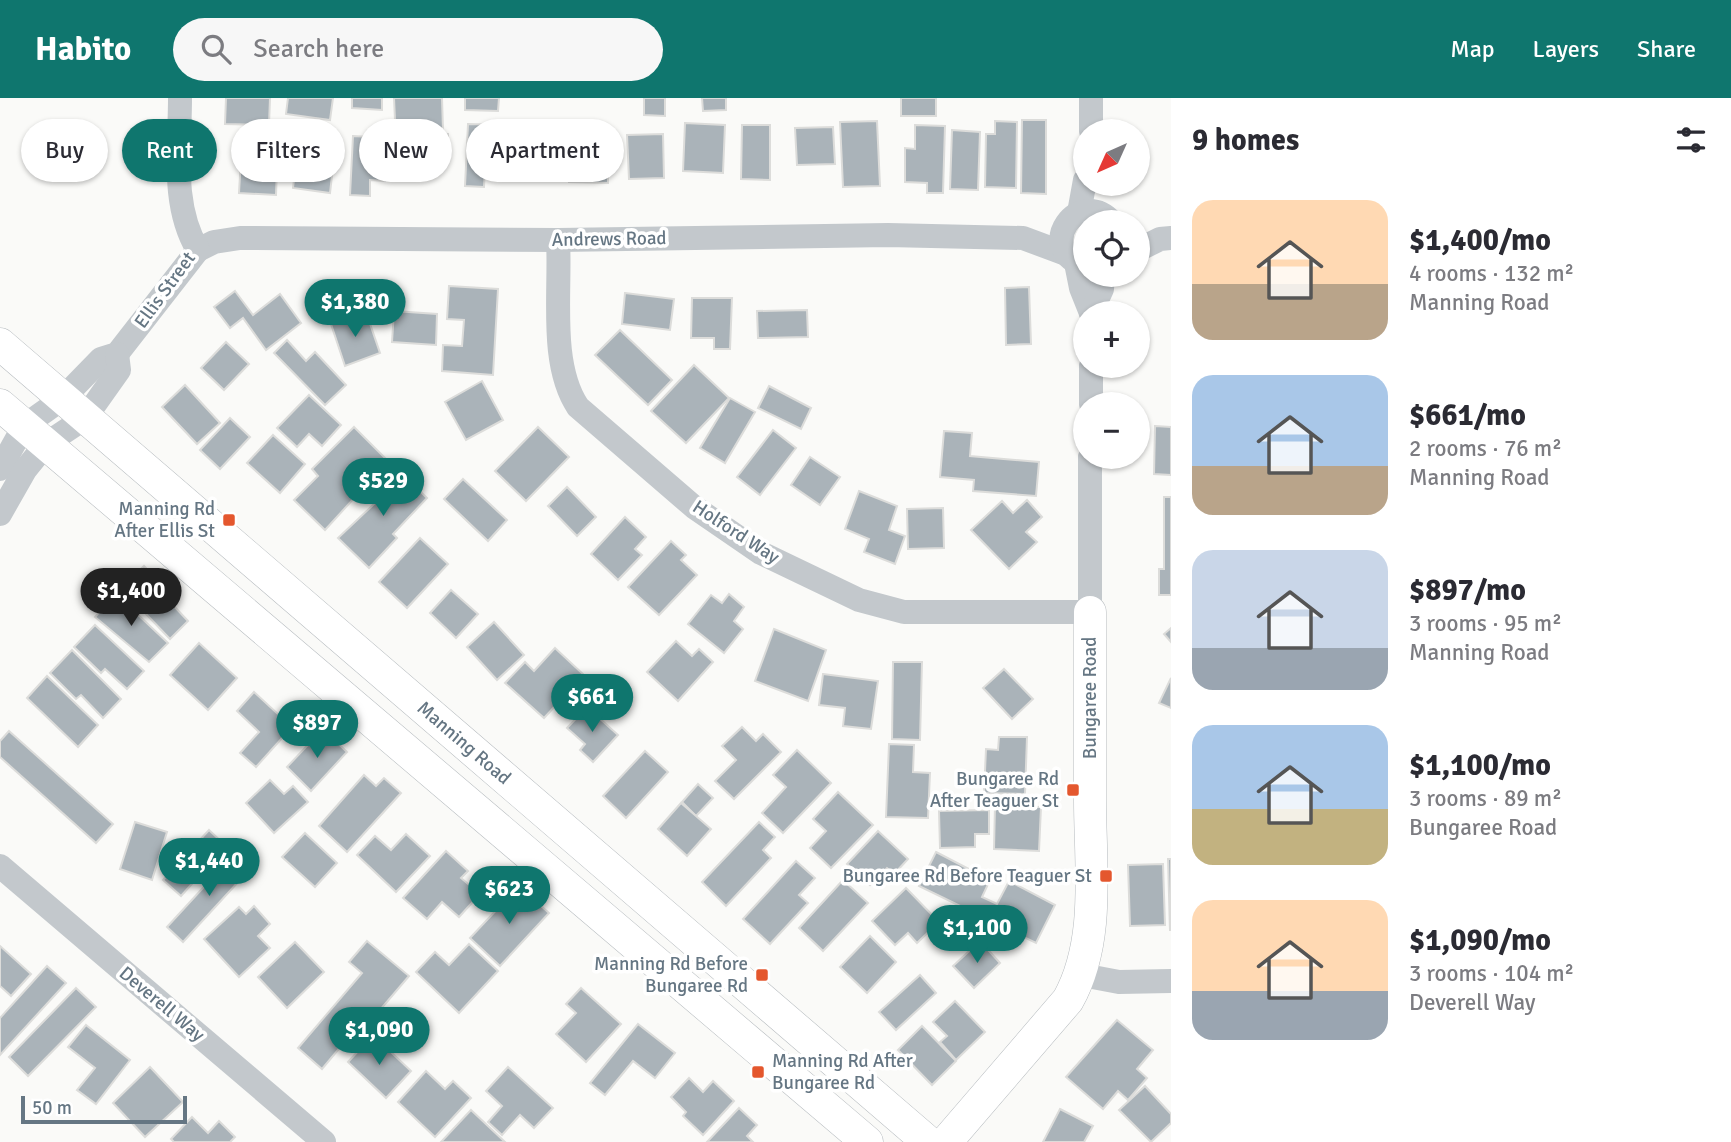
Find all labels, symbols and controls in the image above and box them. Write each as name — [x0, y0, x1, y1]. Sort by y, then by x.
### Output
search box — [173, 18, 663, 81]
text: Habito — [35, 29, 131, 70]
icon: search — [197, 30, 235, 68]
text: Search here — [253, 33, 384, 65]
text: Map — [1450, 34, 1495, 64]
text: Layers — [1533, 34, 1599, 64]
text: Share — [1637, 34, 1696, 64]
chip: Buy — [21, 119, 108, 182]
chip: Rent — [122, 119, 217, 182]
chip: Filters — [231, 119, 345, 182]
chip: New — [359, 119, 452, 182]
chip: Apartment — [466, 119, 624, 182]
north arrow — [1073, 119, 1150, 196]
map controls — [1073, 119, 1150, 469]
icon: filters — [1672, 121, 1710, 159]
text: 9 homes — [1192, 122, 1299, 159]
button: locate — [1073, 210, 1150, 287]
text: $1,400/mo — [1409, 222, 1551, 259]
street label: Andrews Road — [551, 226, 667, 252]
icon: home — [1248, 228, 1332, 312]
street label: Ellis Street — [129, 247, 201, 333]
text: 4 rooms · 132 m² — [1409, 259, 1574, 288]
pin: $1,380 — [298, 280, 412, 339]
text: $1,380 — [321, 287, 389, 316]
text: Manning Road — [1409, 288, 1550, 317]
button: + — [1073, 301, 1150, 378]
button: − — [1073, 392, 1150, 469]
text: $661/mo — [1409, 397, 1526, 434]
icon: home — [1248, 403, 1332, 487]
text: 2 rooms · 76 m² — [1409, 434, 1562, 463]
pin: $529 — [342, 458, 424, 518]
text: Manning Road — [1409, 463, 1550, 492]
text: $529 — [358, 466, 408, 495]
street label: Holford Way — [688, 495, 784, 569]
place label: Manning Rd After Ellis St — [114, 497, 215, 543]
marker: Manning Rd After Ellis St — [221, 512, 237, 528]
pin: $1,400 — [74, 568, 188, 628]
text: $897/mo — [1409, 572, 1526, 609]
text: $1,400 — [97, 576, 165, 605]
icon: home — [1248, 578, 1332, 662]
text: 3 rooms · 95 m² — [1409, 609, 1562, 638]
street label: Bungaree Road — [1078, 637, 1102, 759]
text: Manning Road — [1409, 638, 1550, 667]
pin: $661 — [551, 674, 633, 734]
text: $661 — [567, 682, 617, 711]
street label: Manning Road — [412, 696, 516, 790]
pin: $897 — [276, 700, 358, 760]
text: $897 — [292, 708, 342, 737]
text: $1,100/mo — [1409, 747, 1551, 784]
icon: home — [1248, 753, 1332, 837]
place label: Bungaree Rd After Teaguer St — [930, 767, 1059, 813]
marker: Bungaree Rd After Teaguer St — [1065, 782, 1081, 798]
text: 3 rooms · 89 m² — [1409, 784, 1562, 813]
text: Bungaree Road — [1409, 813, 1557, 842]
pin: $1,440 — [152, 838, 266, 898]
text: $1,440 — [175, 846, 243, 875]
place label: Bungaree Rd Before Teaguer St — [842, 864, 1092, 888]
pin: $623 — [468, 866, 550, 926]
marker: Bungaree Rd Before Teaguer St — [1098, 868, 1114, 884]
text: $623 — [484, 874, 534, 903]
pin: $1,100 — [920, 906, 1034, 965]
text: $1,100 — [943, 913, 1011, 942]
text: $1,090/mo — [1409, 922, 1551, 959]
icon: home — [1248, 928, 1332, 1012]
place label: Manning Rd Before Bungaree Rd — [594, 952, 748, 998]
text: 3 rooms · 104 m² — [1409, 959, 1574, 988]
street label: Deverell Way — [114, 961, 210, 1047]
marker: Manning Rd Before Bungaree Rd — [754, 967, 770, 983]
text: Deverell Way — [1409, 988, 1536, 1017]
pin: $1,090 — [322, 1007, 436, 1067]
text: $1,090 — [345, 1015, 413, 1044]
place label: Manning Rd After Bungaree Rd — [772, 1049, 913, 1095]
marker: Manning Rd After Bungaree Rd — [750, 1064, 766, 1080]
scale bar — [21, 1093, 187, 1125]
text: 50 m — [32, 1096, 72, 1120]

